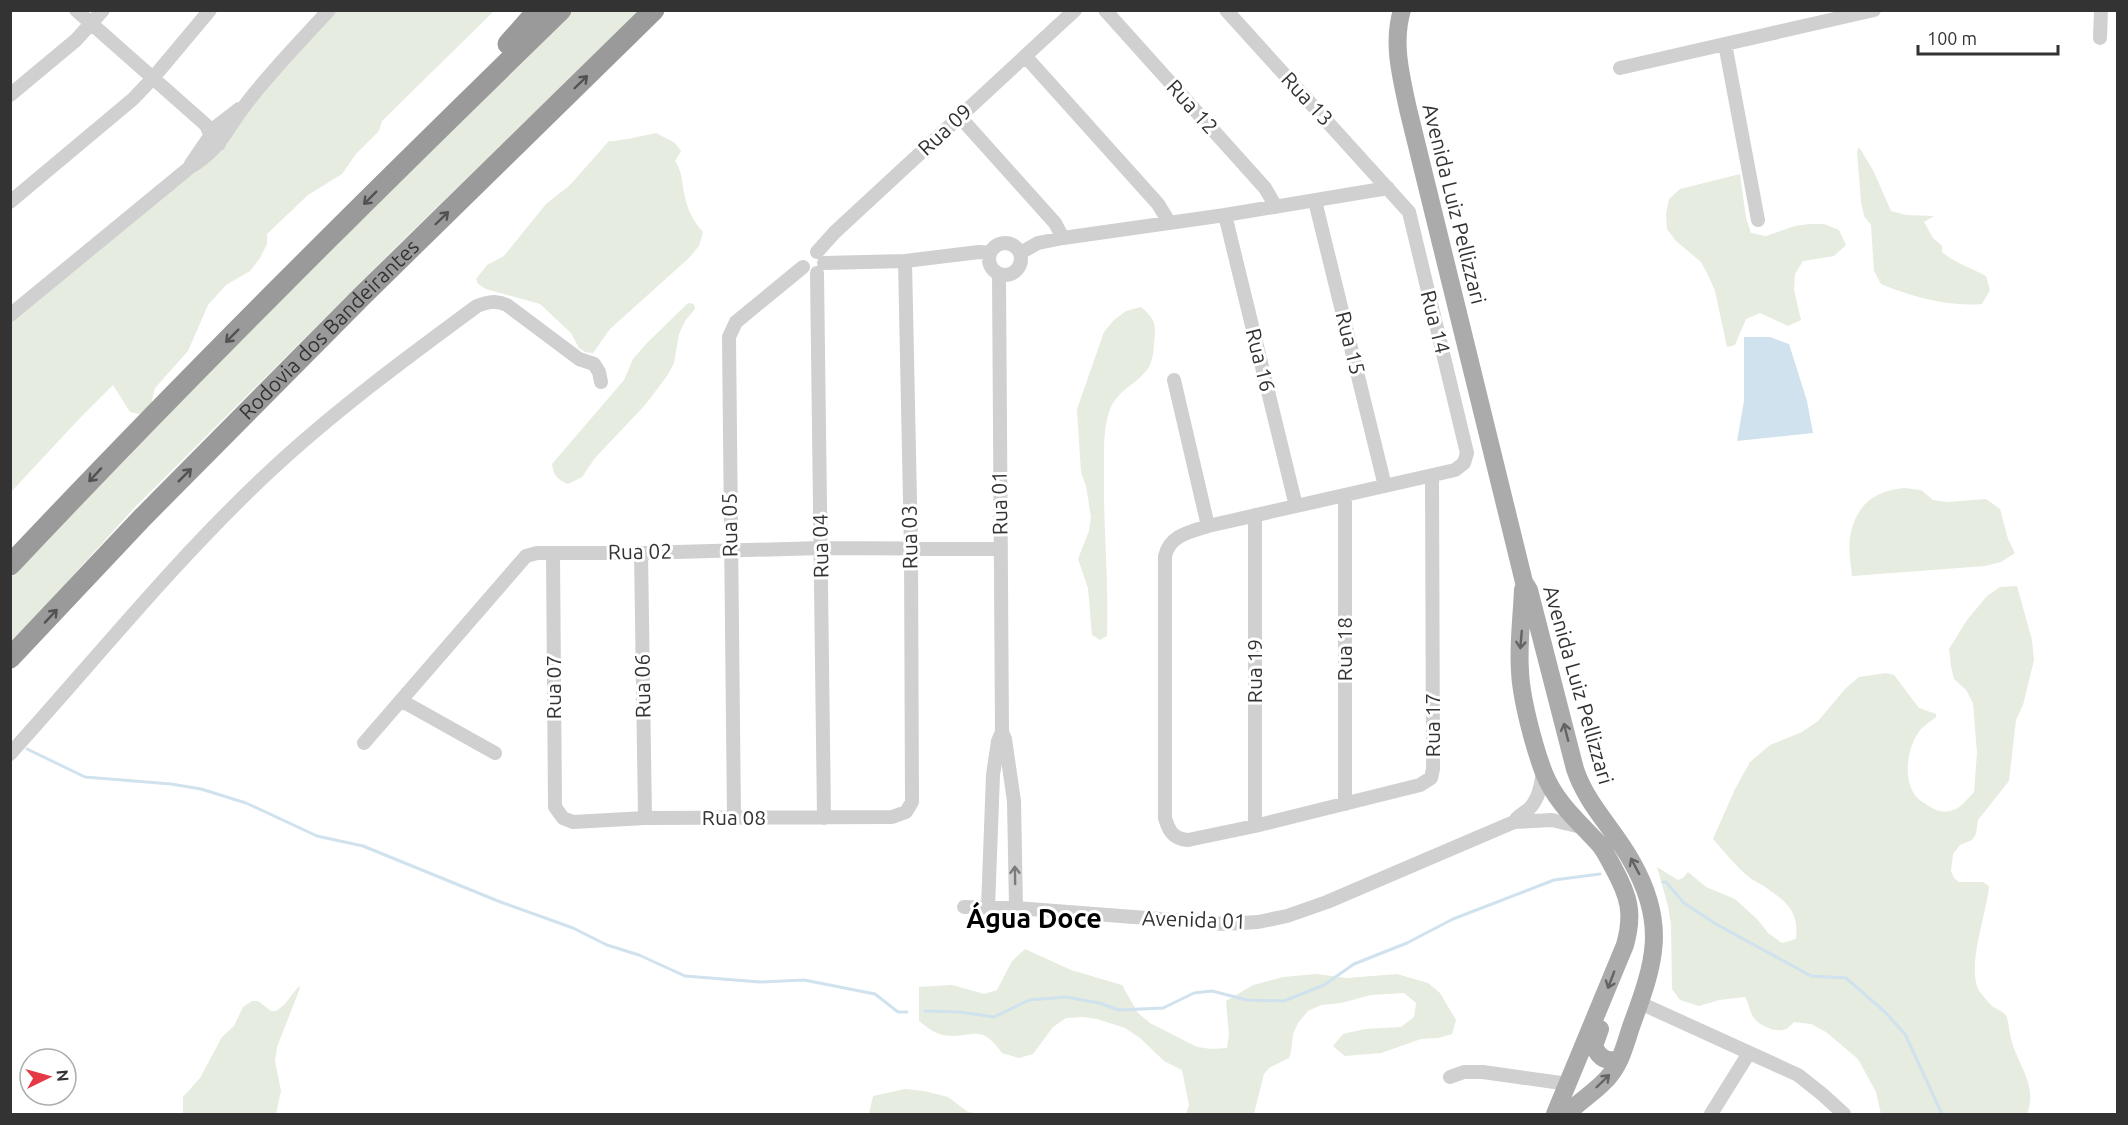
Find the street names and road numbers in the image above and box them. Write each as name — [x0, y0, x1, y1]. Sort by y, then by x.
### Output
street label: Rua 13 — [1277, 67, 1338, 130]
street label: Rua 12 — [1162, 74, 1223, 138]
street label: Rua 09 — [913, 99, 976, 160]
street label: Avenida Luiz Pellizzari — [1418, 101, 1491, 306]
street label: Rodovia dos Bandeirantes — [234, 234, 423, 424]
street label: Rua 14 — [1417, 288, 1455, 356]
street label: Rua 15 — [1332, 309, 1370, 377]
street label: Rua 16 — [1242, 326, 1280, 394]
street label: Rua 01 — [986, 471, 1012, 535]
street label: Rua 05 — [716, 493, 742, 557]
street label: Rua 03 — [896, 505, 922, 569]
street label: Rua 04 — [807, 514, 833, 578]
street label: Rua 02 — [608, 538, 672, 564]
street label: Avenida Luiz Pellizzari — [1539, 583, 1619, 787]
street label: Rua 18 — [1332, 617, 1356, 681]
street label: Rua 19 — [1242, 639, 1266, 703]
street label: Rua 06 — [629, 654, 655, 718]
street label: Rua 07 — [541, 655, 565, 719]
street label: Rua 17 — [1420, 693, 1444, 757]
street label: Rua 08 — [702, 805, 766, 829]
street label: Avenida 01 — [1142, 905, 1246, 933]

